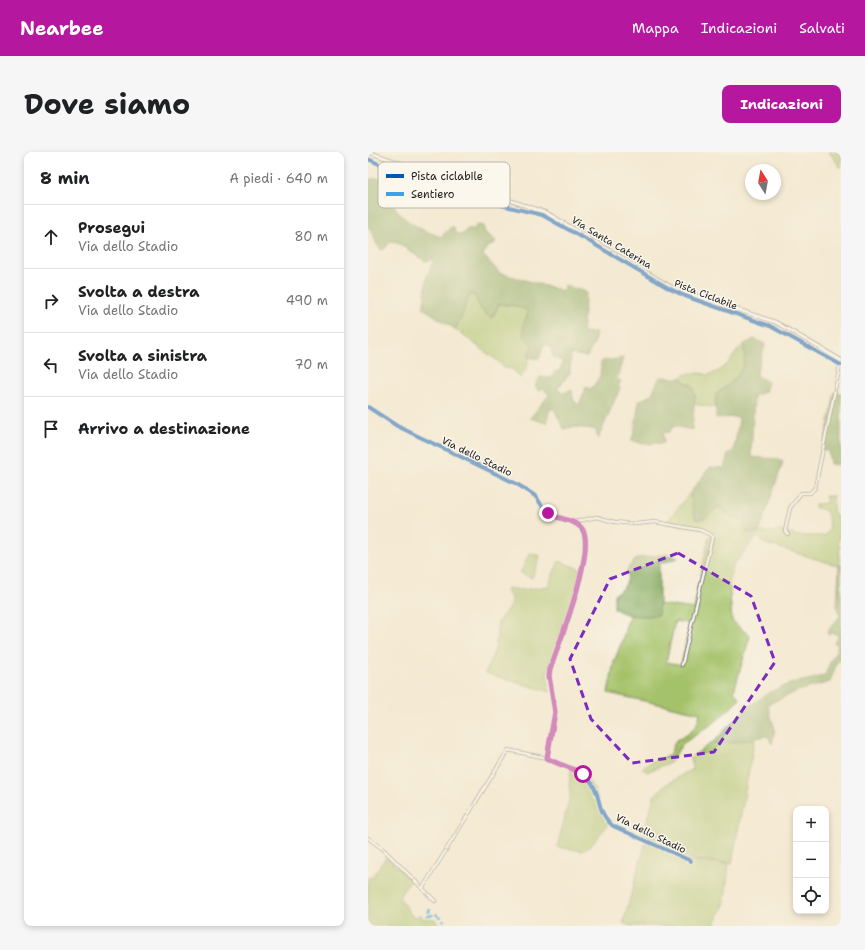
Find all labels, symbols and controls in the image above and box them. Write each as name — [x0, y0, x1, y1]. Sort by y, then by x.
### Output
text: Nearbee — [20, 16, 104, 41]
text: Mappa — [632, 19, 679, 37]
text: Indicazioni — [701, 19, 777, 37]
text: Salvati — [799, 19, 845, 37]
text: Dove siamo — [24, 85, 190, 123]
button: Indicazioni — [722, 85, 841, 123]
legend — [378, 162, 510, 208]
north arrow — [745, 164, 781, 200]
text: 8 min — [40, 167, 90, 189]
text: Pista ciclabile — [411, 169, 483, 184]
text: A piedi · 640 m — [229, 170, 328, 187]
text: Sentiero — [411, 187, 455, 202]
street label: Via Santa Caterina — [569, 213, 655, 272]
text: Prosegui — [78, 218, 145, 238]
icon: ahead — [40, 226, 62, 248]
text: 80 m — [294, 228, 328, 245]
text: Via dello Stadio — [78, 238, 178, 255]
street label: Pista Ciclabile — [672, 276, 740, 313]
text: Svolta a destra — [78, 282, 200, 302]
icon: right — [40, 290, 62, 312]
text: 490 m — [286, 292, 328, 309]
text: Via dello Stadio — [78, 302, 178, 319]
text: Svolta a sinistra — [78, 346, 207, 366]
icon: left — [40, 354, 62, 376]
text: 70 m — [294, 356, 328, 373]
text: Via dello Stadio — [78, 366, 178, 383]
icon: arrive — [40, 418, 62, 440]
text: Arrivo a destinazione — [78, 419, 250, 439]
street label: Via dello Stadio — [439, 434, 514, 479]
route end — [539, 504, 557, 522]
route start — [574, 765, 592, 783]
map controls — [793, 806, 829, 914]
button: + — [793, 806, 829, 842]
street label: Via dello Stadio — [613, 811, 688, 856]
button: − — [793, 842, 829, 878]
button: locate — [793, 878, 829, 914]

